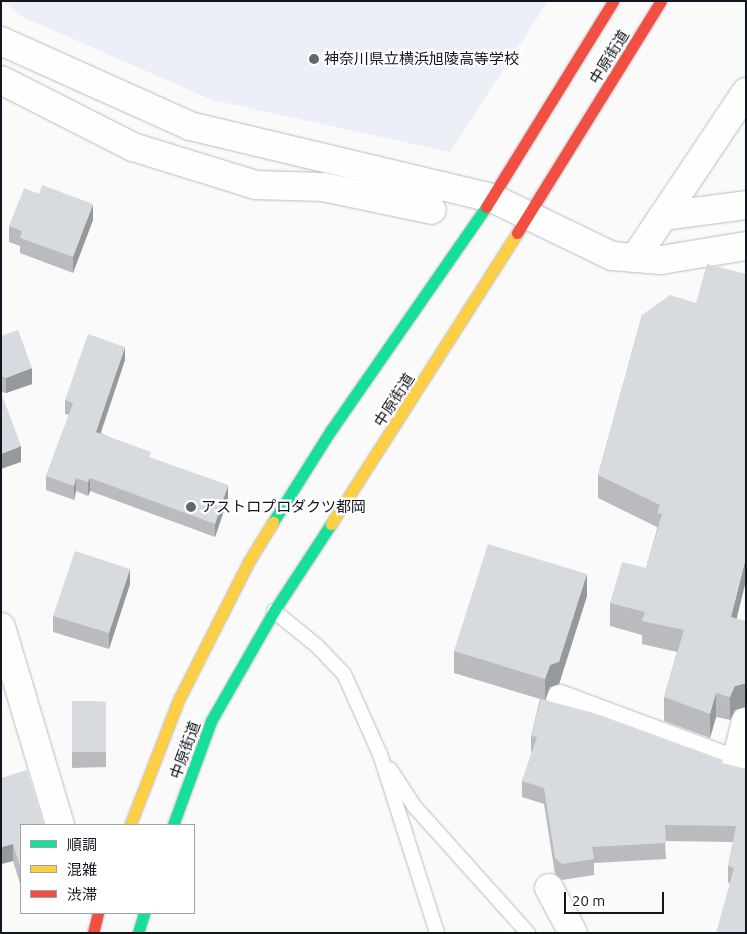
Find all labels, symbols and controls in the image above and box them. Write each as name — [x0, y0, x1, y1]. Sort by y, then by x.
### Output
street label: 中原街道 — [585, 27, 633, 87]
place label: 神奈川県立横浜旭陵高等学校 — [324, 50, 519, 68]
marker: 神奈川県立横浜旭陵高等学校 — [308, 53, 320, 65]
street label: 中原街道 — [370, 370, 418, 430]
place label: アストロプロダクツ都岡 — [201, 498, 366, 516]
marker: アストロプロダクツ都岡 — [185, 501, 197, 513]
street label: 中原街道 — [166, 719, 204, 781]
legend — [20, 824, 195, 914]
text: 順調 — [67, 836, 97, 853]
text: 混雑 — [67, 861, 97, 878]
scale bar — [567, 882, 667, 914]
text: 渋滞 — [67, 886, 97, 903]
text: 20 m — [572, 892, 605, 909]

